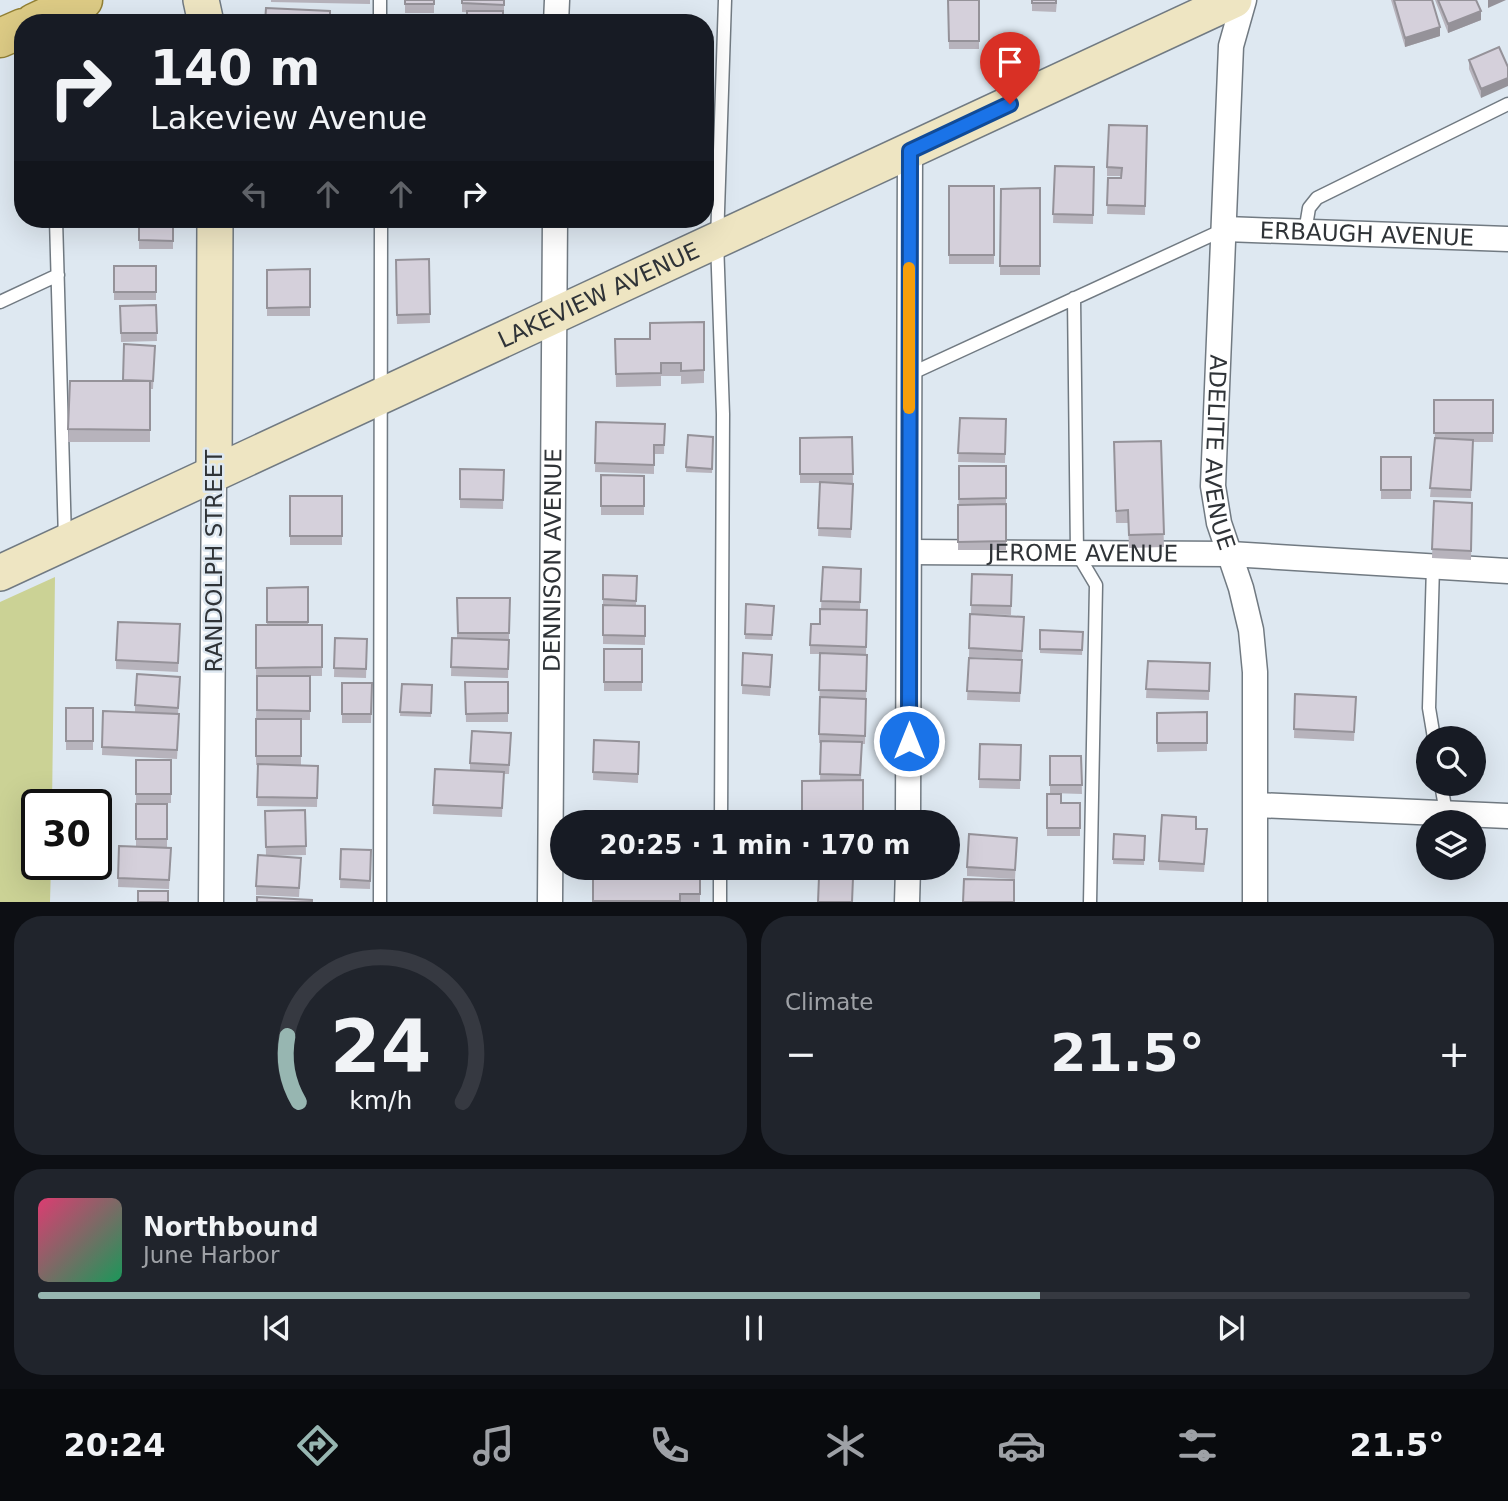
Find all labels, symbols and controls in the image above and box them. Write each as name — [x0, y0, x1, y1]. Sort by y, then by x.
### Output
pin — [980, 32, 1040, 104]
text: 140 m — [150, 40, 320, 97]
icon: right — [35, 42, 126, 133]
icon: arrive — [991, 43, 1029, 81]
text: Lakeview Avenue — [150, 99, 427, 137]
icon: left — [236, 175, 274, 213]
icon: ahead — [309, 175, 347, 213]
icon: ahead — [382, 175, 420, 213]
icon: right — [455, 175, 493, 213]
street label: ERBAUGH AVENUE — [1259, 217, 1475, 251]
street label: LAKEVIEW AVENUE — [494, 237, 703, 353]
street label: ADELITE AVENUE — [1200, 354, 1240, 553]
street label: DENNISON AVENUE — [539, 448, 566, 672]
street label: RANDOLPH STREET — [201, 449, 227, 672]
street label: JEROME AVENUE — [986, 539, 1178, 567]
position arrow — [872, 704, 946, 778]
map controls — [1416, 726, 1486, 880]
button: search — [1416, 726, 1486, 796]
speed limit sign: 30 — [21, 789, 112, 880]
button: layers — [1416, 810, 1486, 880]
text: 20:25 · 1 min · 170 m — [600, 830, 910, 860]
text: Climate — [785, 989, 874, 1015]
text: 24 — [330, 1004, 431, 1089]
text: 21.5° — [1050, 1023, 1205, 1083]
text: − — [785, 1032, 817, 1076]
text: + — [1438, 1032, 1470, 1076]
text: km/h — [349, 1085, 412, 1114]
text: Northbound — [143, 1212, 319, 1242]
text: June Harbor — [143, 1242, 279, 1268]
icon: previous — [258, 1309, 296, 1347]
icon: pause — [735, 1309, 773, 1347]
icon: next — [1212, 1309, 1250, 1347]
icon: directions — [293, 1421, 342, 1470]
icon: music — [469, 1421, 518, 1470]
icon: phone — [645, 1421, 694, 1470]
icon: climate — [821, 1421, 870, 1470]
icon: car — [997, 1421, 1046, 1470]
icon: filters — [1173, 1421, 1222, 1470]
text: 20:24 — [64, 1426, 165, 1464]
text: 21.5° — [1349, 1426, 1444, 1464]

